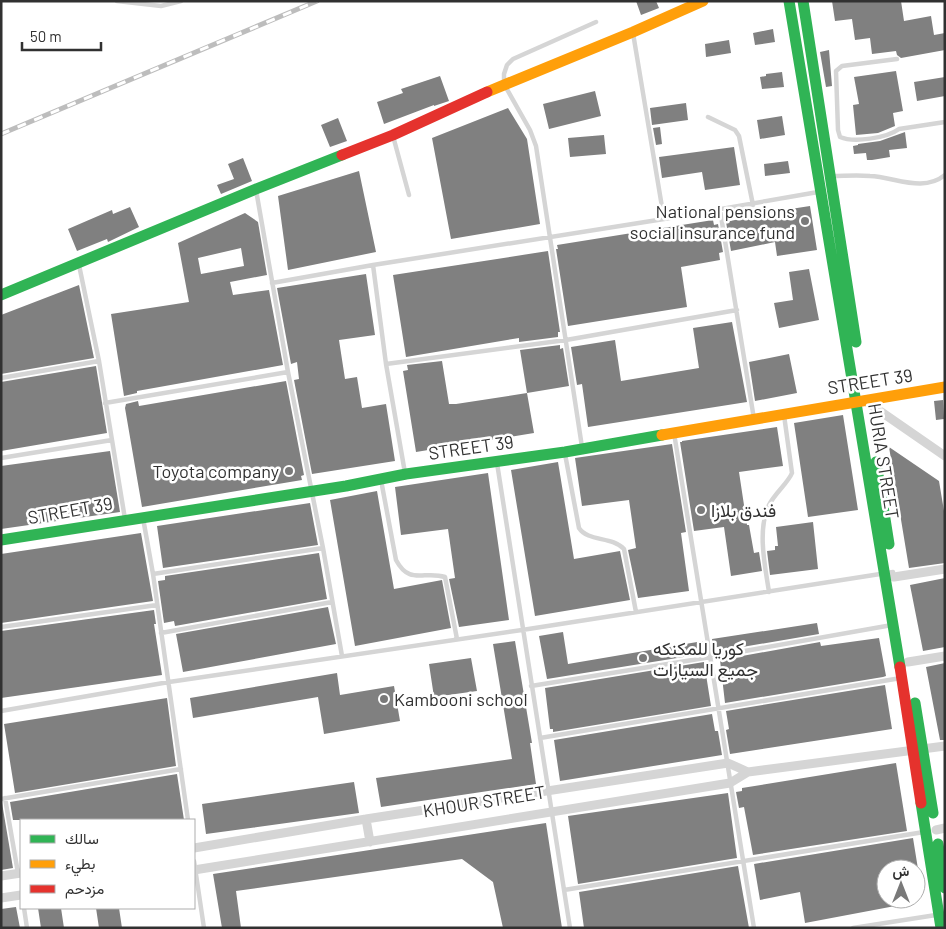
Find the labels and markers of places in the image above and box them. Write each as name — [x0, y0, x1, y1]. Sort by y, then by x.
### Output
place label: National pensions social insurance fund — [630, 200, 795, 243]
marker: National pensions social insurance fund — [799, 215, 811, 227]
place label: Toyota company — [153, 460, 279, 482]
marker: Toyota company — [283, 465, 295, 477]
place label: فندق بلازا — [711, 499, 776, 522]
marker: فندق بلازا — [695, 504, 707, 516]
place label: كوريا للمكنكه جميع السيارات — [653, 637, 758, 682]
marker: كوريا للمكنكه جميع السيارات — [637, 652, 649, 664]
place label: Kambooni school — [394, 688, 528, 710]
marker: Kambooni school — [378, 693, 390, 705]

